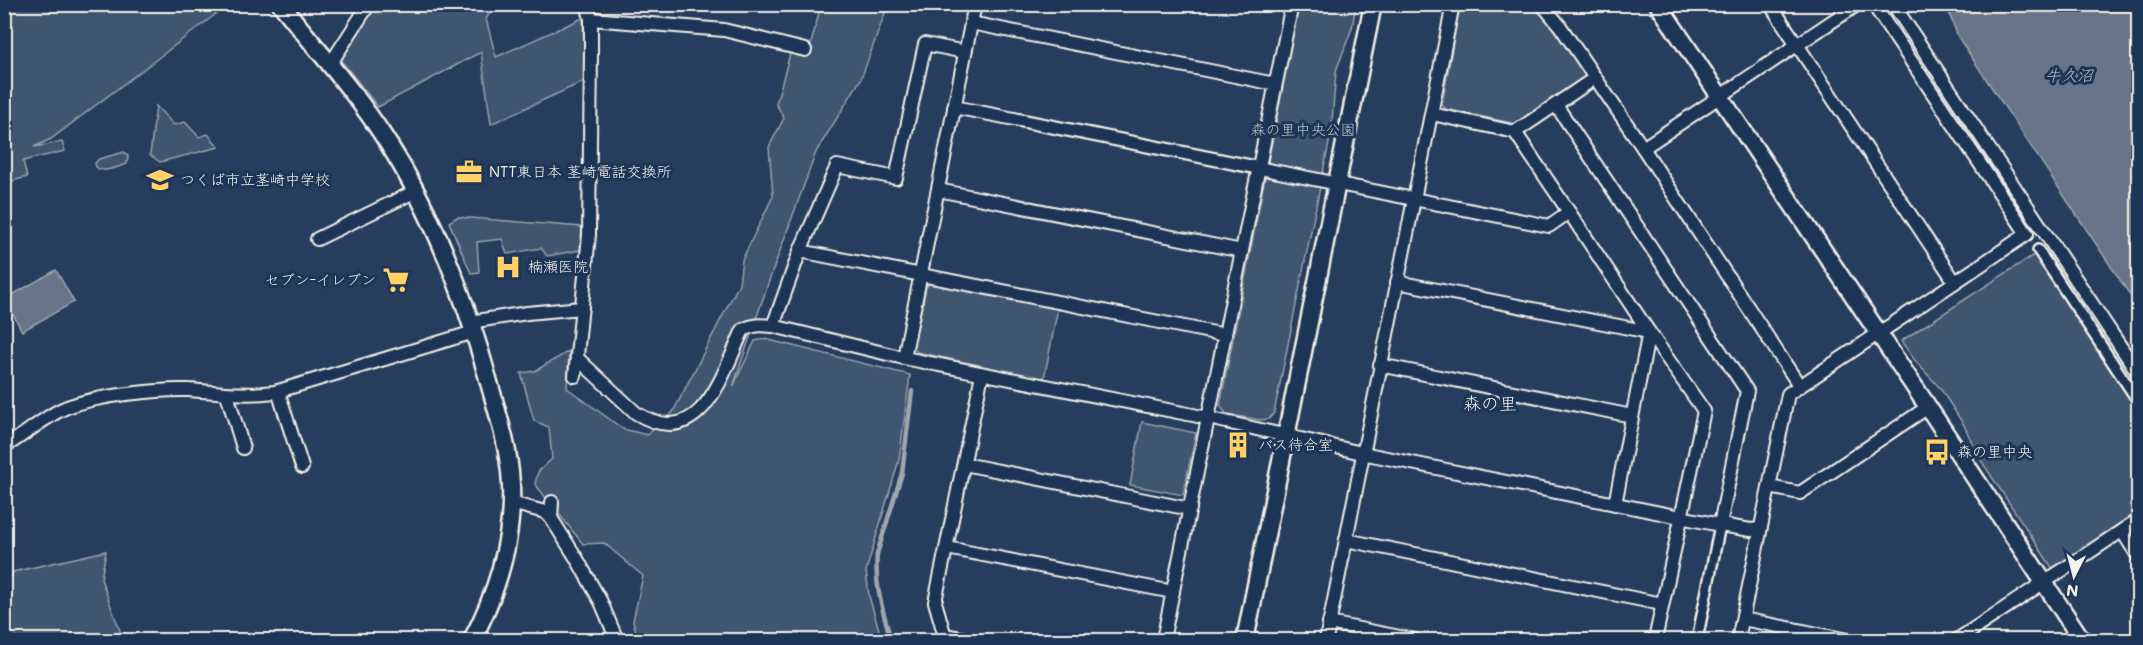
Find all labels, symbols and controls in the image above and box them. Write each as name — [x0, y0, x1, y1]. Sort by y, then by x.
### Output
water label: 牛久沼 — [2045, 64, 2095, 85]
park label: 森の里中央公園 — [1250, 119, 1356, 139]
office icon: NTT東日本 茎崎電話交換所 — [454, 157, 484, 187]
place label: NTT東日本 茎崎電話交換所 — [489, 161, 672, 181]
school or university icon: つくば市立茎崎中学校 — [145, 165, 175, 195]
place label: つくば市立茎崎中学校 — [180, 169, 330, 189]
hospital icon: 楠瀬医院 — [493, 252, 523, 282]
place label: 楠瀬医院 — [528, 256, 588, 276]
supermarket icon: セブン-イレブン — [381, 265, 411, 295]
place label: セブン-イレブン — [265, 269, 376, 289]
district label: 森の里 — [1463, 391, 1517, 415]
building icon: バス待合室 — [1223, 430, 1253, 460]
place label: バス待合室 — [1258, 434, 1333, 454]
bus stop icon: 森の里中央 — [1922, 437, 1952, 467]
place label: 森の里中央 — [1957, 441, 2032, 461]
north arrow — [2044, 546, 2104, 606]
text: N — [2065, 580, 2080, 602]

